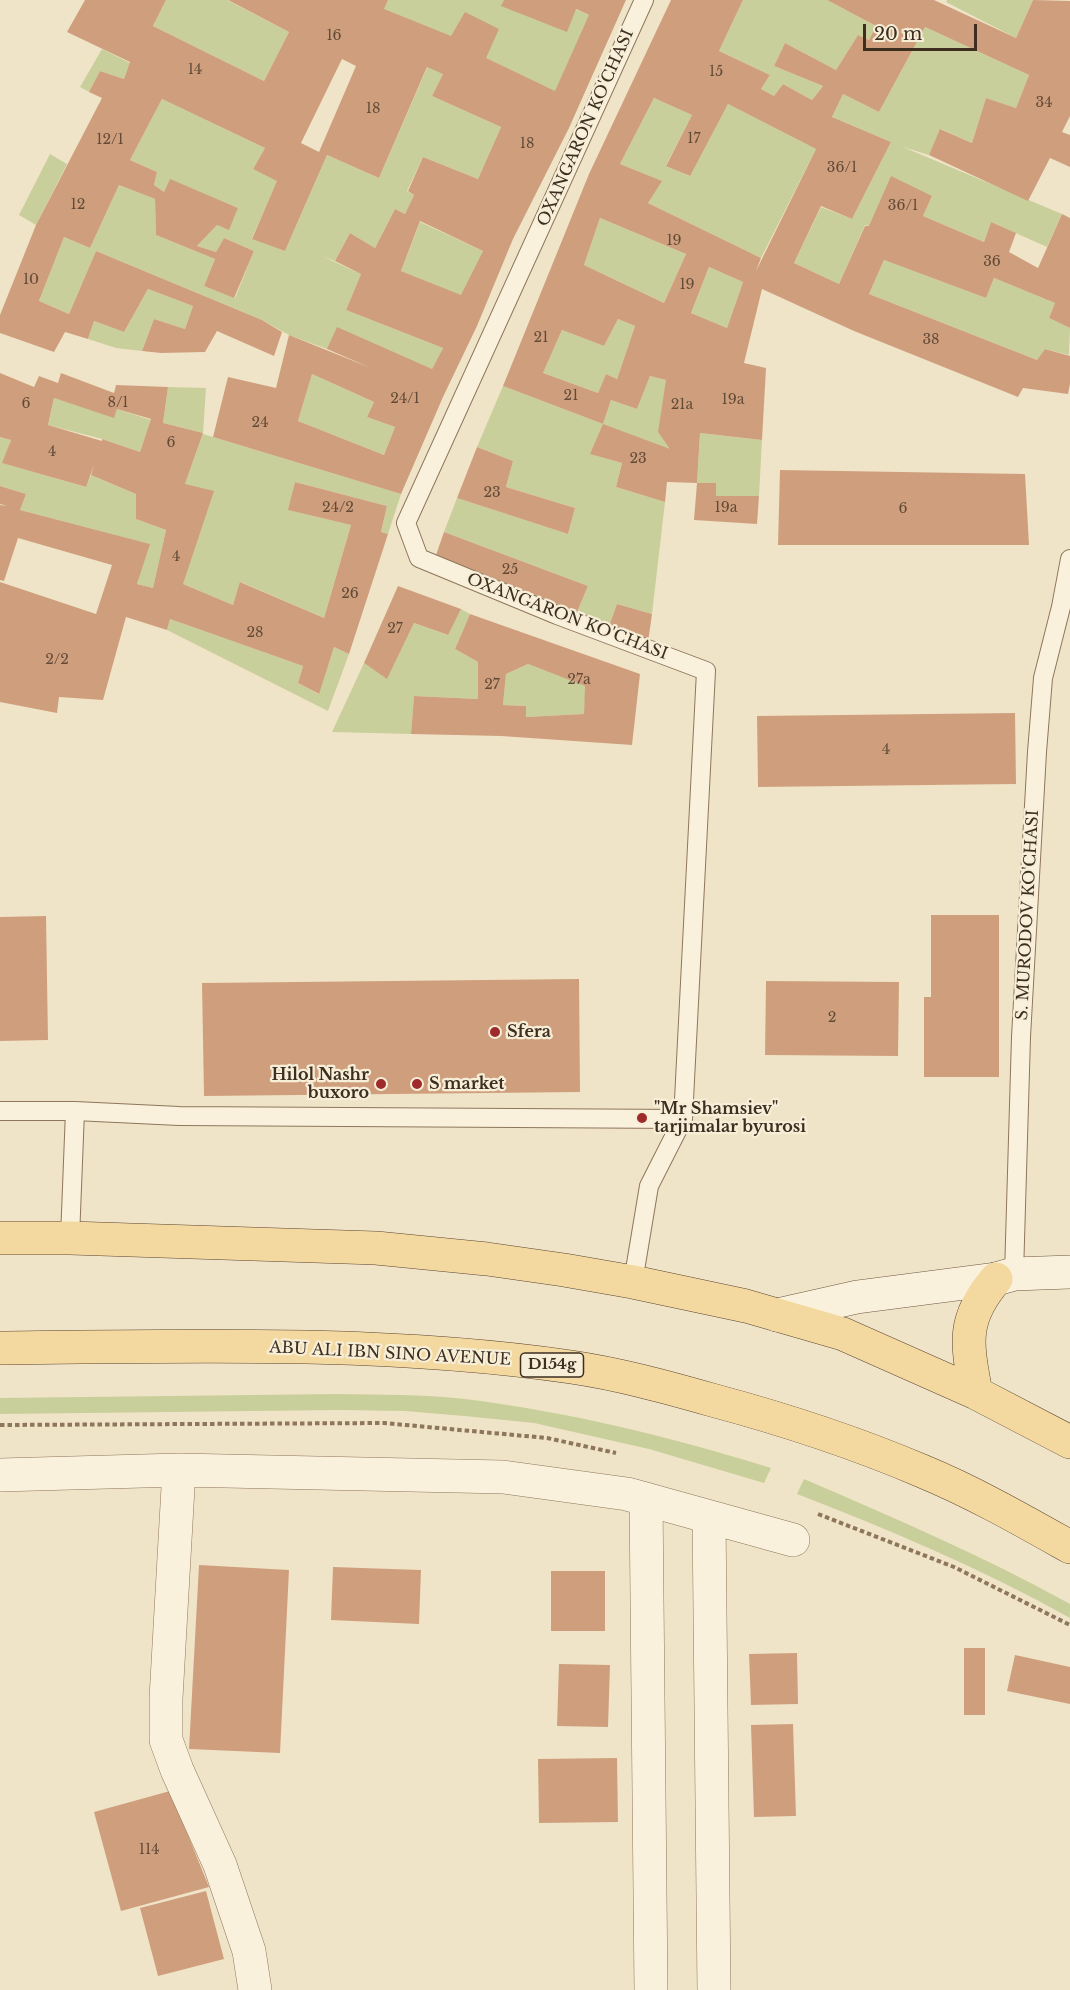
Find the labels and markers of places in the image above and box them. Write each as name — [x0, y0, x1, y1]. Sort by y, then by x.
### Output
place label: Sfera — [507, 1022, 551, 1042]
marker: Sfera — [488, 1025, 502, 1039]
place label: Hilol Nashr buxoro — [271, 1065, 369, 1103]
place label: S market — [429, 1074, 504, 1094]
marker: Hilol Nashr buxoro — [374, 1077, 388, 1091]
marker: S market — [410, 1077, 424, 1091]
place label: "Mr Shamsiev" tarjimalar byurosi — [654, 1099, 806, 1137]
marker: "Mr Shamsiev" tarjimalar byurosi — [635, 1111, 649, 1125]

